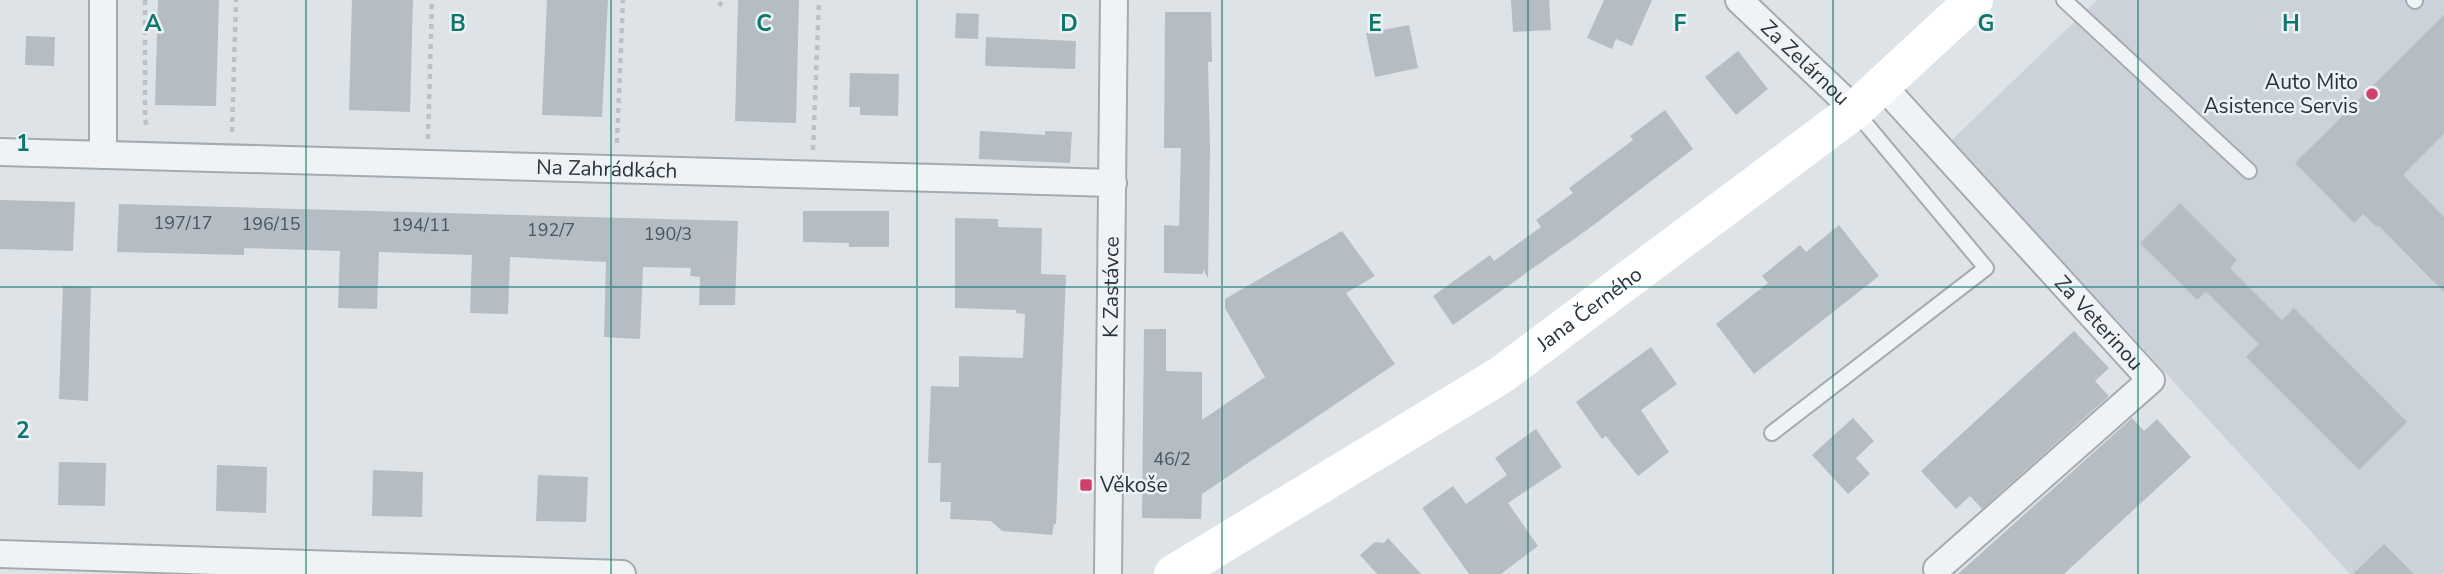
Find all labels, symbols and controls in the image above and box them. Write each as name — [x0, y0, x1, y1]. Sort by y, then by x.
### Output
text: A — [144, 8, 162, 39]
text: B — [450, 8, 466, 39]
text: C — [756, 8, 772, 39]
text: D — [1060, 8, 1078, 39]
text: E — [1368, 8, 1382, 39]
text: F — [1674, 8, 1687, 39]
text: G — [1978, 8, 1994, 39]
text: H — [2282, 8, 2300, 39]
street label: Za Zelárnou — [1755, 14, 1855, 111]
place label: Auto Mito Asistence Servis — [2203, 68, 2358, 120]
marker: Auto Mito Asistence Servis — [2364, 86, 2380, 102]
text: 1 — [16, 128, 30, 159]
street label: Na Zahrádkách — [536, 153, 678, 185]
house number: 197/17 — [153, 211, 213, 235]
house number: 196/15 — [241, 212, 301, 236]
house number: 194/11 — [391, 213, 451, 237]
house number: 192/7 — [527, 218, 575, 242]
house number: 190/3 — [644, 222, 692, 246]
street label: K Zastávce — [1096, 236, 1126, 338]
street label: Jana Černého — [1530, 260, 1648, 358]
street label: Za Veterinou — [2048, 269, 2150, 376]
text: 2 — [16, 415, 30, 446]
house number: 46/2 — [1153, 447, 1191, 471]
place label: Věkoše — [1099, 471, 1168, 499]
marker: Věkoše — [1078, 477, 1094, 493]

